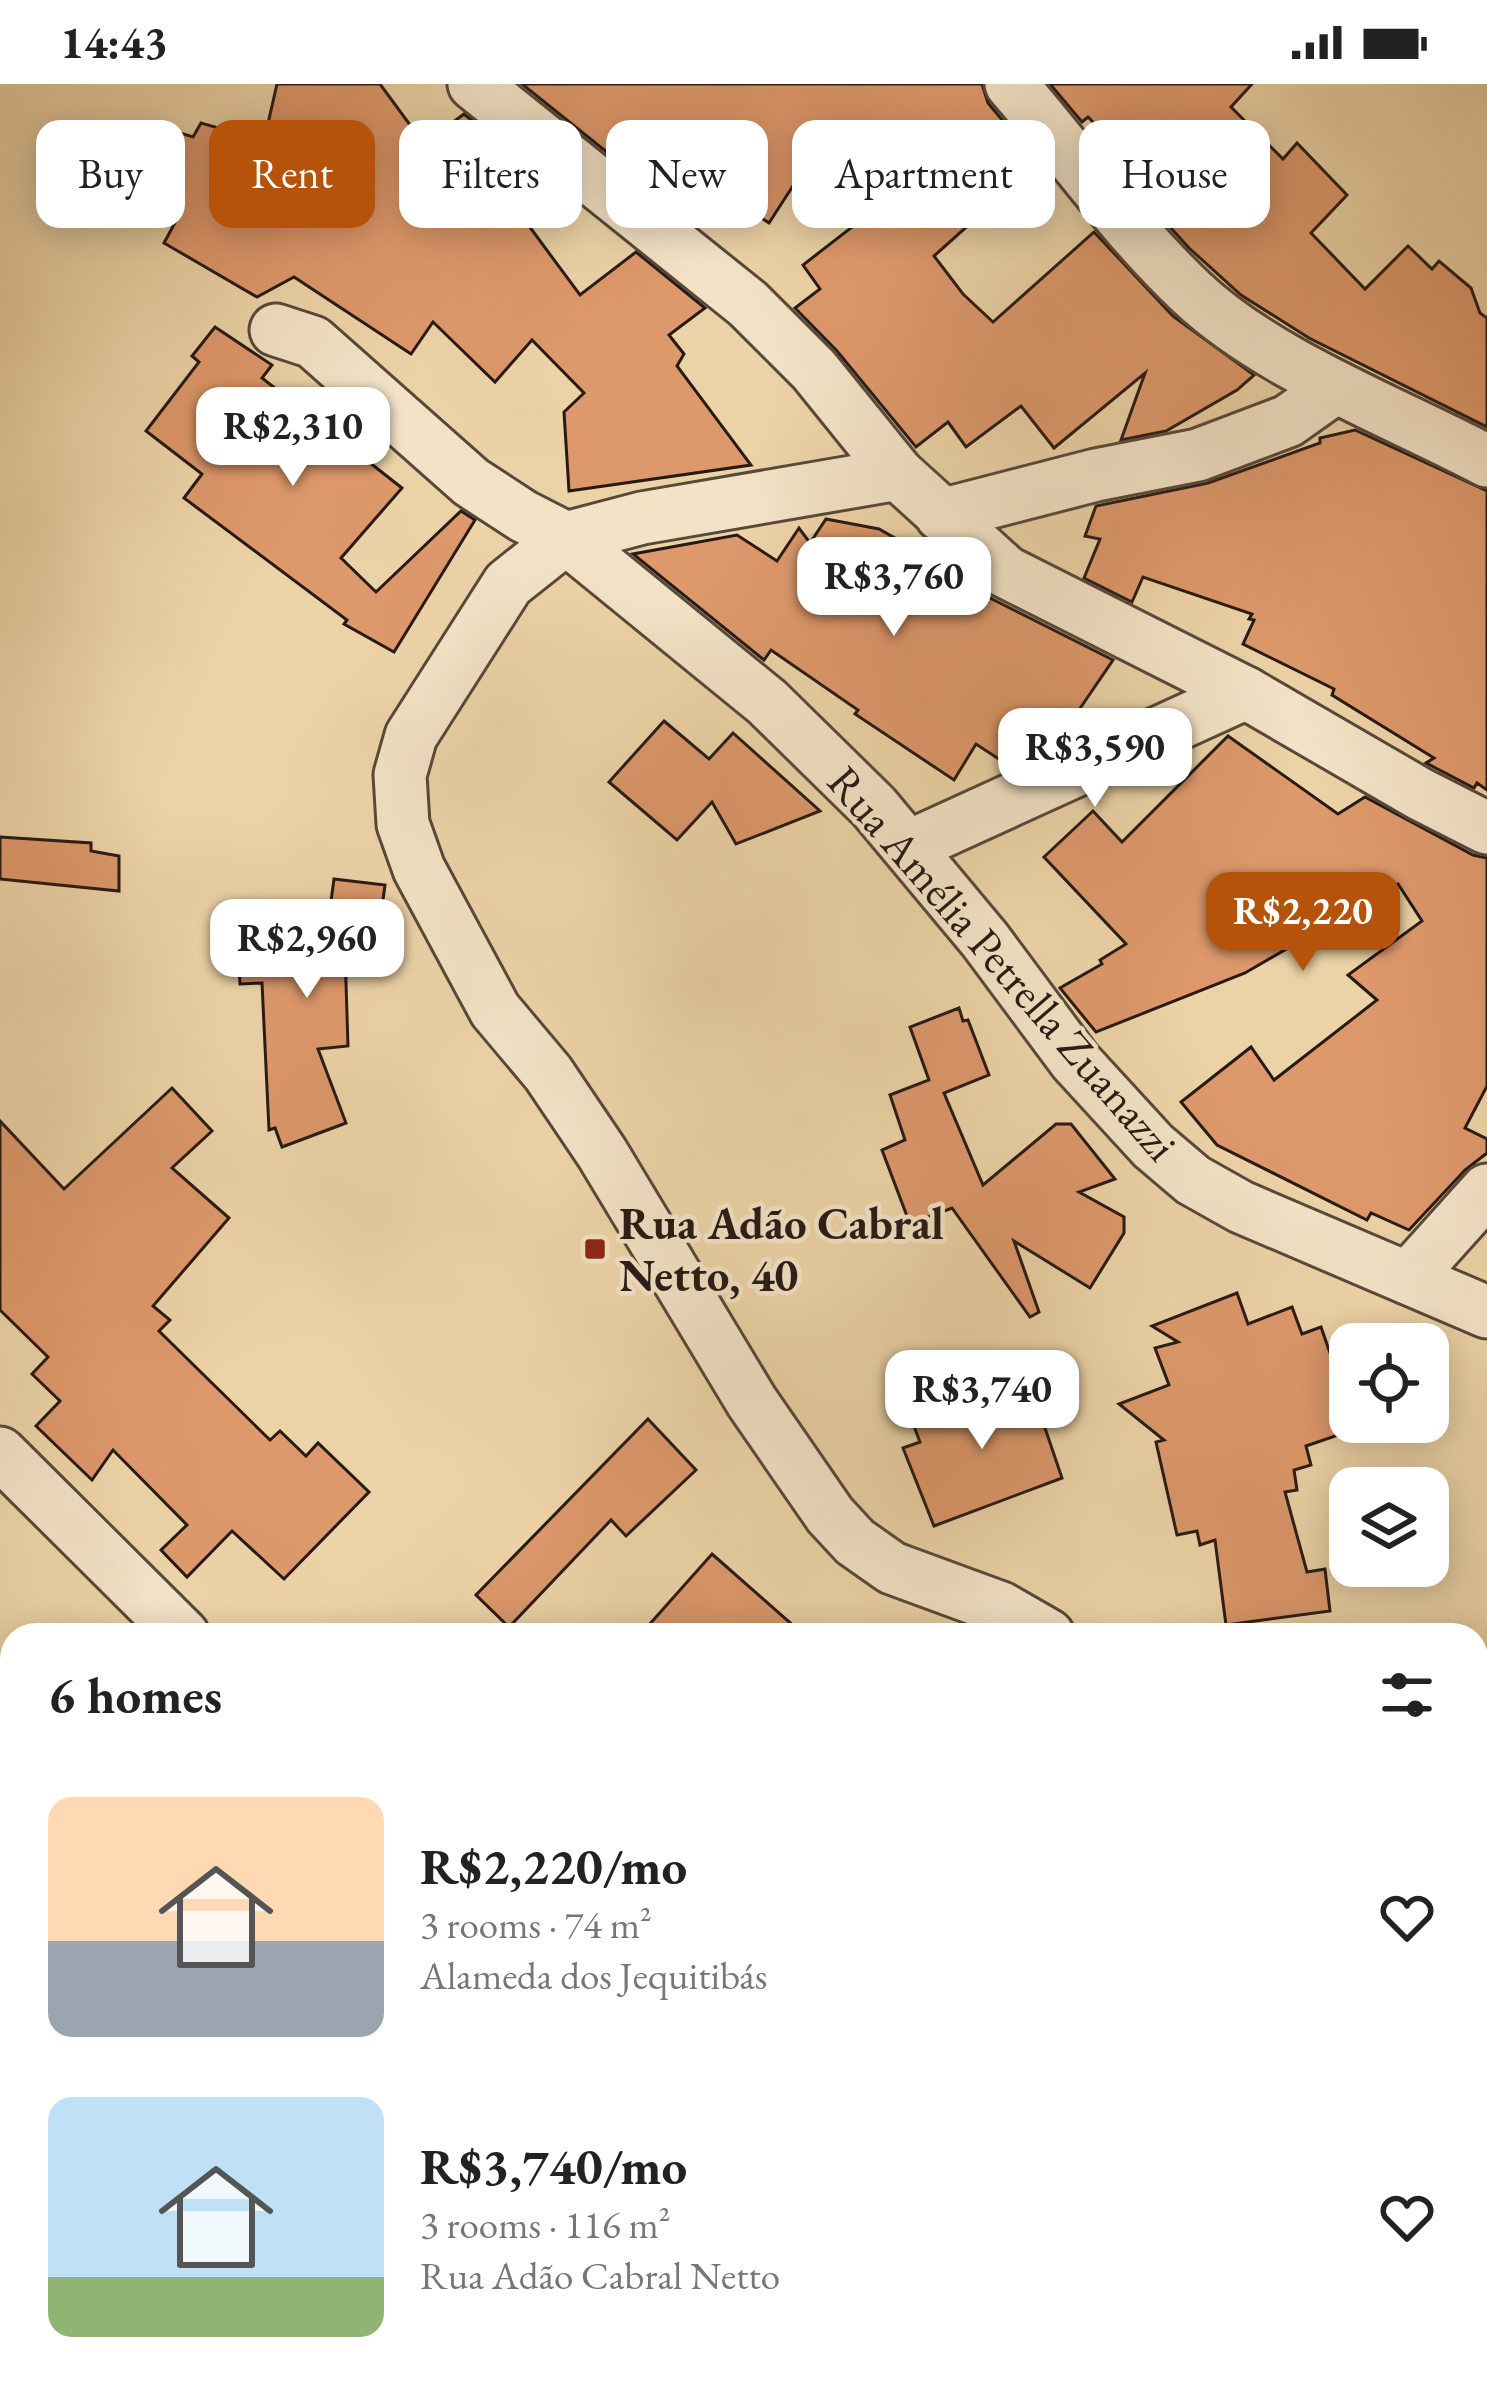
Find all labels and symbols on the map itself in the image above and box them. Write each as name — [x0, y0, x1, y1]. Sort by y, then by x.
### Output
pin: R$2,310 — [182, 387, 404, 489]
pin: R$3,760 — [783, 537, 1005, 639]
pin: R$3,590 — [984, 708, 1206, 810]
street label: Rua Amélia Petrella Zuanazzi — [815, 753, 1191, 1173]
pin: R$2,220 — [1192, 872, 1414, 974]
pin: R$2,960 — [196, 899, 418, 1001]
place label: Rua Adão Cabral Netto, 40 — [619, 1194, 944, 1304]
marker: Rua Adão Cabral Netto, 40 — [582, 1236, 608, 1262]
pin: R$3,740 — [871, 1350, 1093, 1452]

